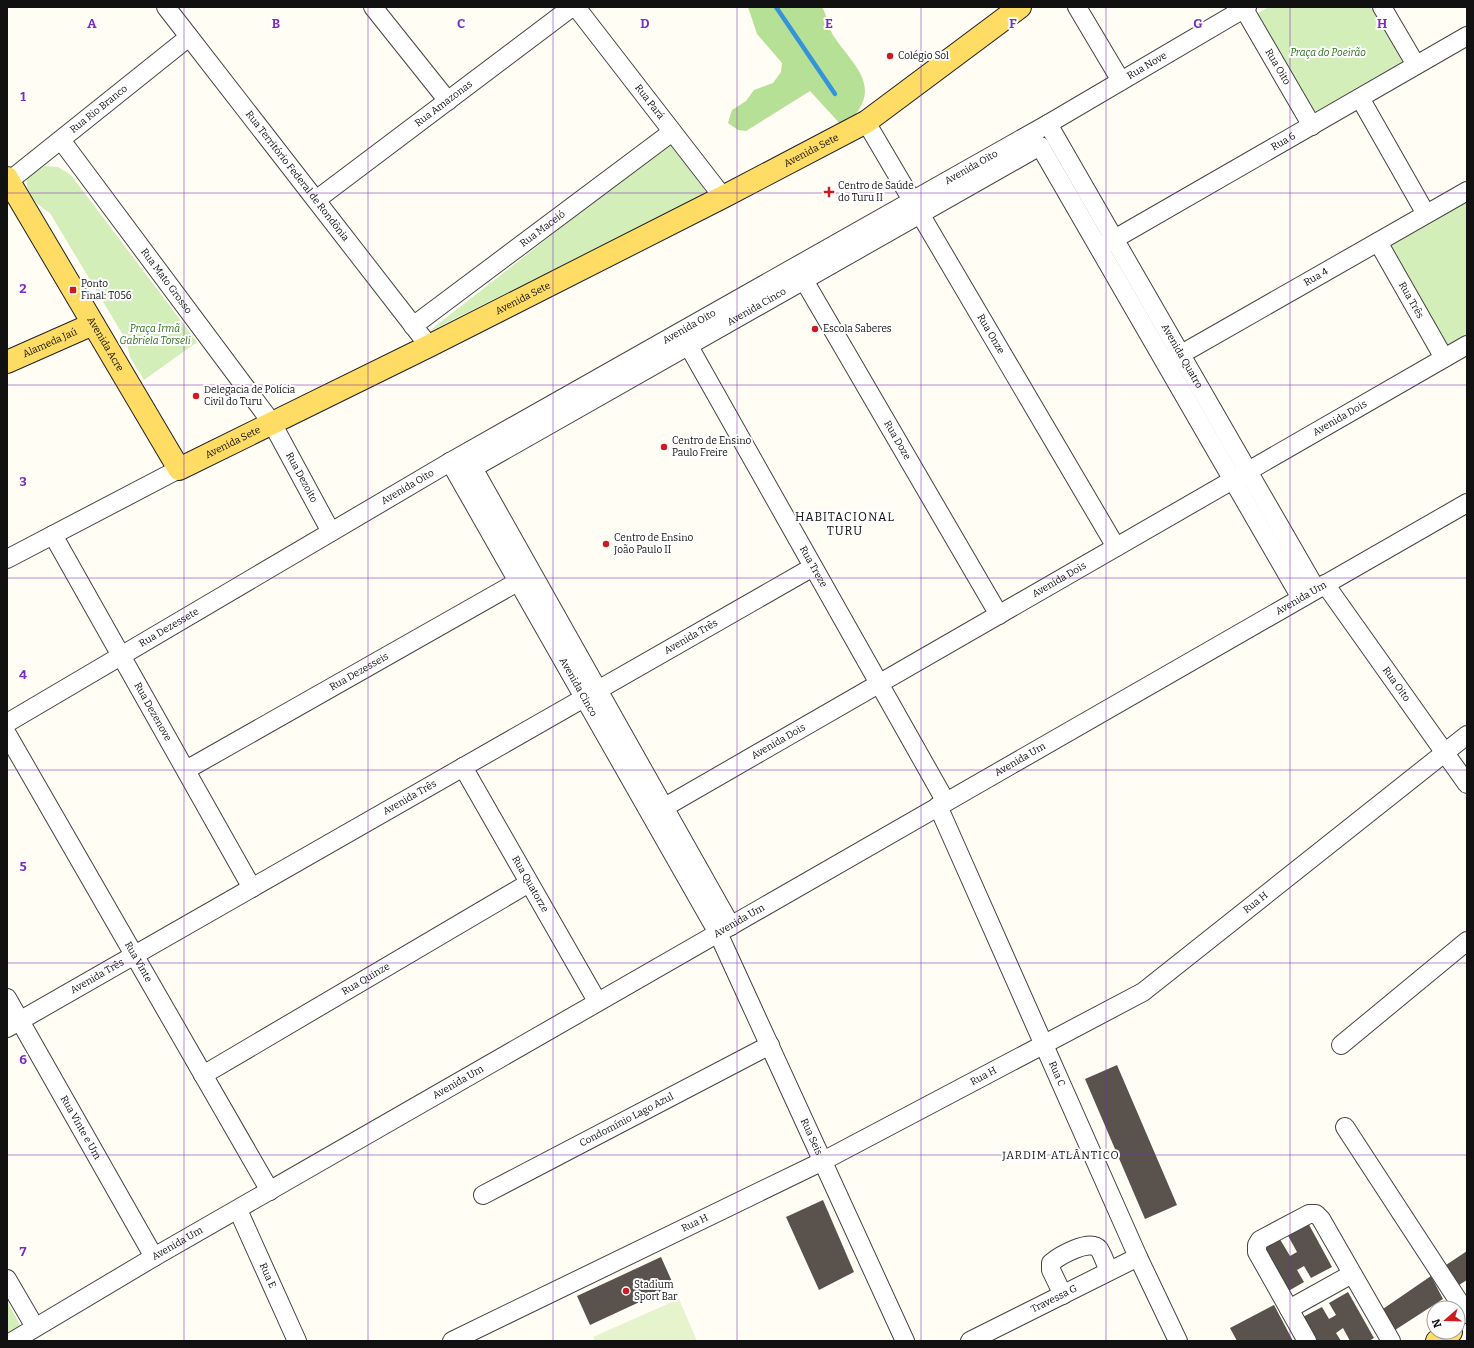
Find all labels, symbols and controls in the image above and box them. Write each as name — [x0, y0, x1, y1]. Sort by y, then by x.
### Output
text: A — [87, 16, 97, 31]
text: B — [272, 16, 280, 31]
text: C — [457, 16, 465, 31]
text: D — [640, 16, 650, 31]
text: E — [825, 16, 833, 31]
text: F — [1009, 16, 1017, 31]
text: G — [1193, 16, 1203, 31]
text: H — [1377, 16, 1387, 31]
street label: Rua Oito — [1263, 47, 1293, 87]
park label: Praça do Poeirão — [1290, 47, 1366, 59]
street label: Rua Nove — [1125, 49, 1169, 82]
place label: Colégio Sol — [898, 50, 949, 62]
marker: Colégio Sol — [885, 51, 895, 61]
street label: Rua Amazonas — [413, 78, 475, 129]
street label: Rua Rio Branco — [68, 82, 130, 136]
street label: Rua Pará — [632, 82, 667, 122]
text: 1 — [20, 89, 26, 104]
street label: Rua Território Federal de Rondônia — [243, 109, 352, 244]
street label: Rua 6 — [1269, 130, 1298, 153]
street label: Avenida Sete — [782, 131, 841, 170]
street label: Avenida Oito — [943, 147, 1000, 187]
place label: Centro de Saúde do Turu II — [838, 179, 914, 204]
marker: Centro de Saúde do Turu II — [823, 186, 835, 198]
street label: Rua Maceió — [518, 208, 568, 250]
street label: Rua Mato Grosso — [138, 246, 195, 316]
street label: Rua 4 — [1302, 265, 1330, 289]
place label: Ponto Final: T056 — [81, 278, 132, 302]
street label: Avenida Sete — [493, 279, 553, 317]
street label: Rua Três — [1396, 280, 1426, 321]
text: 2 — [19, 281, 27, 296]
marker: Ponto Final: T056 — [68, 285, 78, 295]
street label: Avenida Cinco — [725, 285, 789, 328]
street label: Avenida Oito — [660, 307, 718, 347]
street label: Rua Onze — [974, 312, 1007, 356]
street label: Avenida Acre — [84, 315, 126, 374]
street label: Avenida Quatro — [1159, 322, 1205, 391]
park label: Praça Irmã Gabriela Torseli — [119, 323, 191, 347]
place label: Escola Saberes — [823, 323, 892, 335]
marker: Escola Saberes — [810, 324, 820, 334]
street label: Alameda Jaú — [21, 325, 79, 360]
place label: Delegacia de Polícia Civil do Turu — [204, 383, 296, 408]
marker: Delegacia de Polícia Civil do Turu — [191, 391, 201, 401]
street label: Avenida Dois — [1311, 398, 1369, 438]
street label: Rua Doze — [881, 418, 913, 462]
street label: Avenida Sete — [203, 424, 262, 461]
place label: Centro de Ensino Paulo Freire — [672, 435, 751, 459]
marker: Centro de Ensino Paulo Freire — [659, 442, 669, 452]
street label: Rua Dezoito — [283, 450, 320, 505]
street label: Avenida Oito — [379, 467, 436, 507]
text: 3 — [19, 474, 27, 489]
district label: HABITACIONAL TURU — [795, 510, 895, 538]
place label: Centro de Ensino João Paulo II — [613, 532, 693, 556]
marker: Centro de Ensino João Paulo II — [601, 539, 611, 549]
street label: Rua Treze — [797, 544, 830, 590]
street label: Avenida Dois — [1030, 560, 1089, 600]
street label: Avenida Um — [1274, 579, 1329, 618]
street label: Rua Dezessete — [137, 605, 201, 650]
street label: Avenida Três — [662, 617, 720, 657]
street label: Rua Dezesseis — [328, 650, 391, 693]
street label: Avenida Cinco — [557, 655, 600, 719]
street label: Rua Oito — [1380, 665, 1413, 704]
text: 4 — [19, 667, 27, 682]
street label: Rua Dezenove — [131, 680, 174, 743]
street label: Avenida Dois — [749, 721, 808, 762]
street label: Avenida Um — [993, 740, 1048, 779]
street label: Avenida Três — [381, 777, 439, 818]
street label: Rua Quatorze — [509, 854, 551, 915]
text: 5 — [19, 859, 27, 874]
street label: Rua H — [1241, 889, 1270, 916]
street label: Avenida Um — [712, 901, 767, 940]
street label: Rua Vinte — [122, 939, 155, 984]
street label: Avenida Três — [68, 956, 126, 996]
street label: Rua Quinze — [340, 960, 392, 998]
text: 6 — [19, 1052, 27, 1067]
street label: Rua C — [1046, 1059, 1068, 1088]
street label: Avenida Um — [431, 1063, 486, 1102]
street label: Rua H — [968, 1064, 999, 1088]
street label: Condomínio Lago Azul — [578, 1090, 676, 1149]
street label: Rua Vinte e Um — [58, 1094, 104, 1162]
street label: Rua Seis — [798, 1116, 825, 1157]
district label: JARDIM ATLÂNTICO — [1001, 1148, 1120, 1162]
street label: Rua H — [680, 1212, 710, 1235]
street label: Avenida Um — [150, 1224, 205, 1263]
text: 7 — [20, 1244, 27, 1259]
street label: Rua E — [257, 1261, 278, 1290]
place label: Stadium Sport Bar — [634, 1279, 678, 1303]
street label: Travessa G — [1029, 1282, 1080, 1316]
marker: Stadium Sport Bar — [621, 1286, 631, 1296]
north arrow — [1426, 1300, 1466, 1340]
text: N — [1429, 1317, 1445, 1329]

